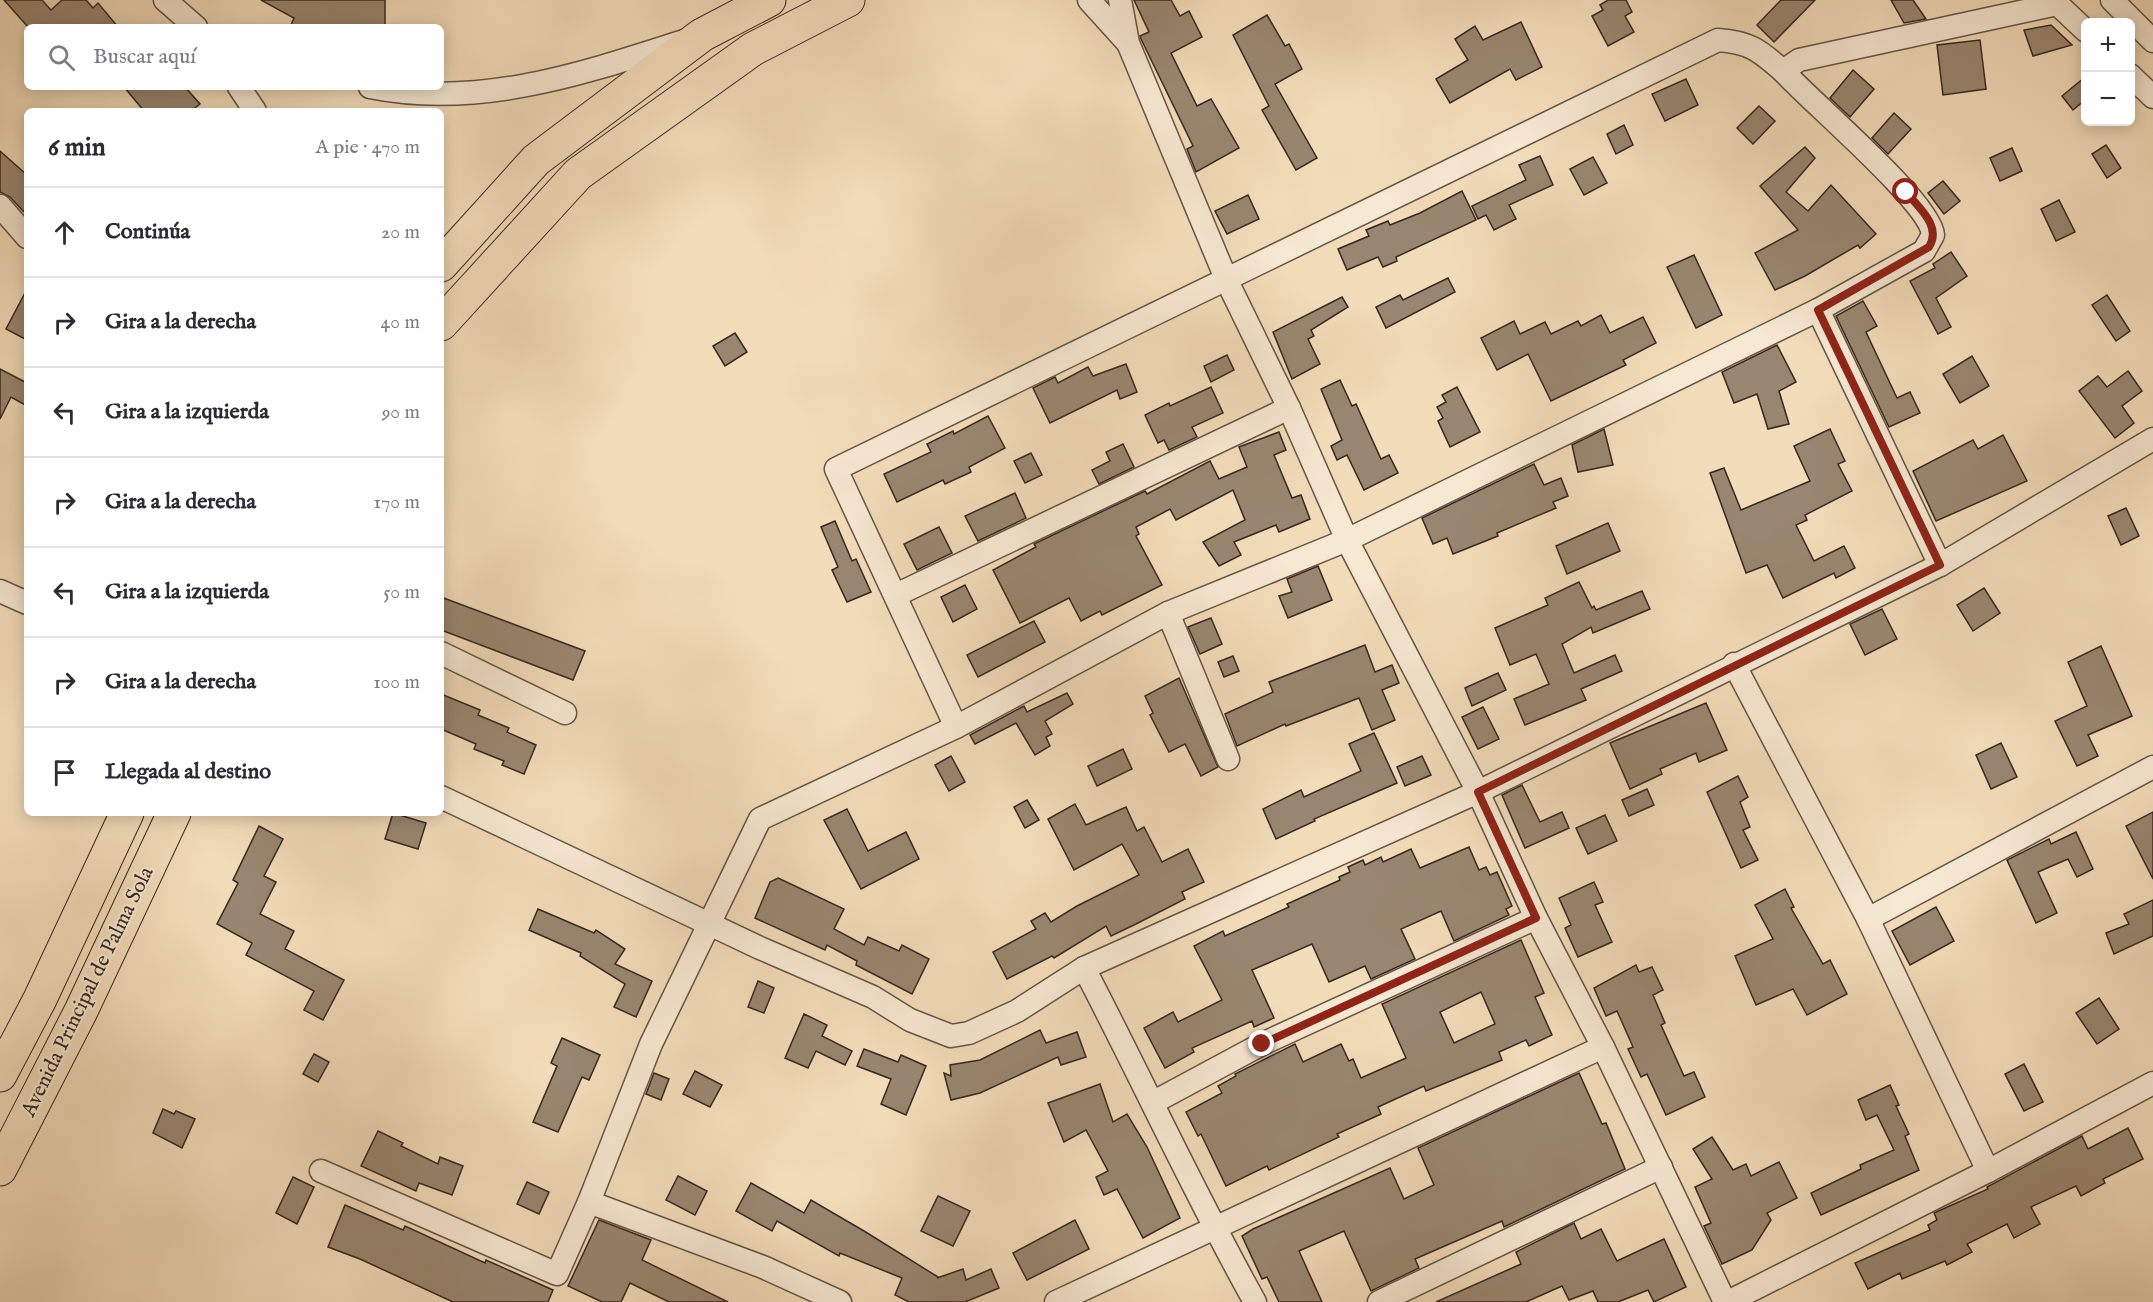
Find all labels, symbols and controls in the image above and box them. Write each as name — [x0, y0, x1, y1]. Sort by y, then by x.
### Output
map controls — [2081, 18, 2135, 126]
button: + — [2081, 18, 2135, 72]
search box — [24, 24, 444, 90]
icon: search — [45, 41, 78, 74]
text: Buscar aquí — [93, 43, 196, 71]
button: − — [2081, 72, 2135, 126]
text: 6 min — [48, 131, 106, 164]
text: A pie · 470 m — [316, 135, 420, 160]
route start — [1892, 178, 1918, 204]
icon: ahead — [48, 216, 81, 249]
text: Continúa — [105, 218, 190, 246]
text: 20 m — [381, 220, 420, 245]
icon: right — [48, 306, 81, 339]
text: Gira a la derecha — [105, 308, 256, 336]
text: 40 m — [381, 310, 420, 335]
icon: left — [48, 396, 81, 429]
text: Gira a la izquierda — [105, 398, 269, 426]
text: 90 m — [382, 400, 420, 425]
icon: right — [48, 486, 81, 519]
text: Gira a la derecha — [105, 488, 256, 516]
text: 170 m — [374, 490, 420, 515]
icon: left — [48, 576, 81, 609]
text: Gira a la izquierda — [105, 578, 269, 606]
text: 50 m — [383, 580, 420, 605]
icon: right — [48, 666, 81, 699]
text: Gira a la derecha — [105, 668, 256, 696]
text: 100 m — [373, 670, 420, 695]
icon: arrive — [48, 756, 81, 789]
text: Llegada al destino — [105, 758, 271, 786]
street label: Avenida Principal de Palma Sola — [15, 862, 161, 1122]
route end — [1248, 1030, 1274, 1056]

